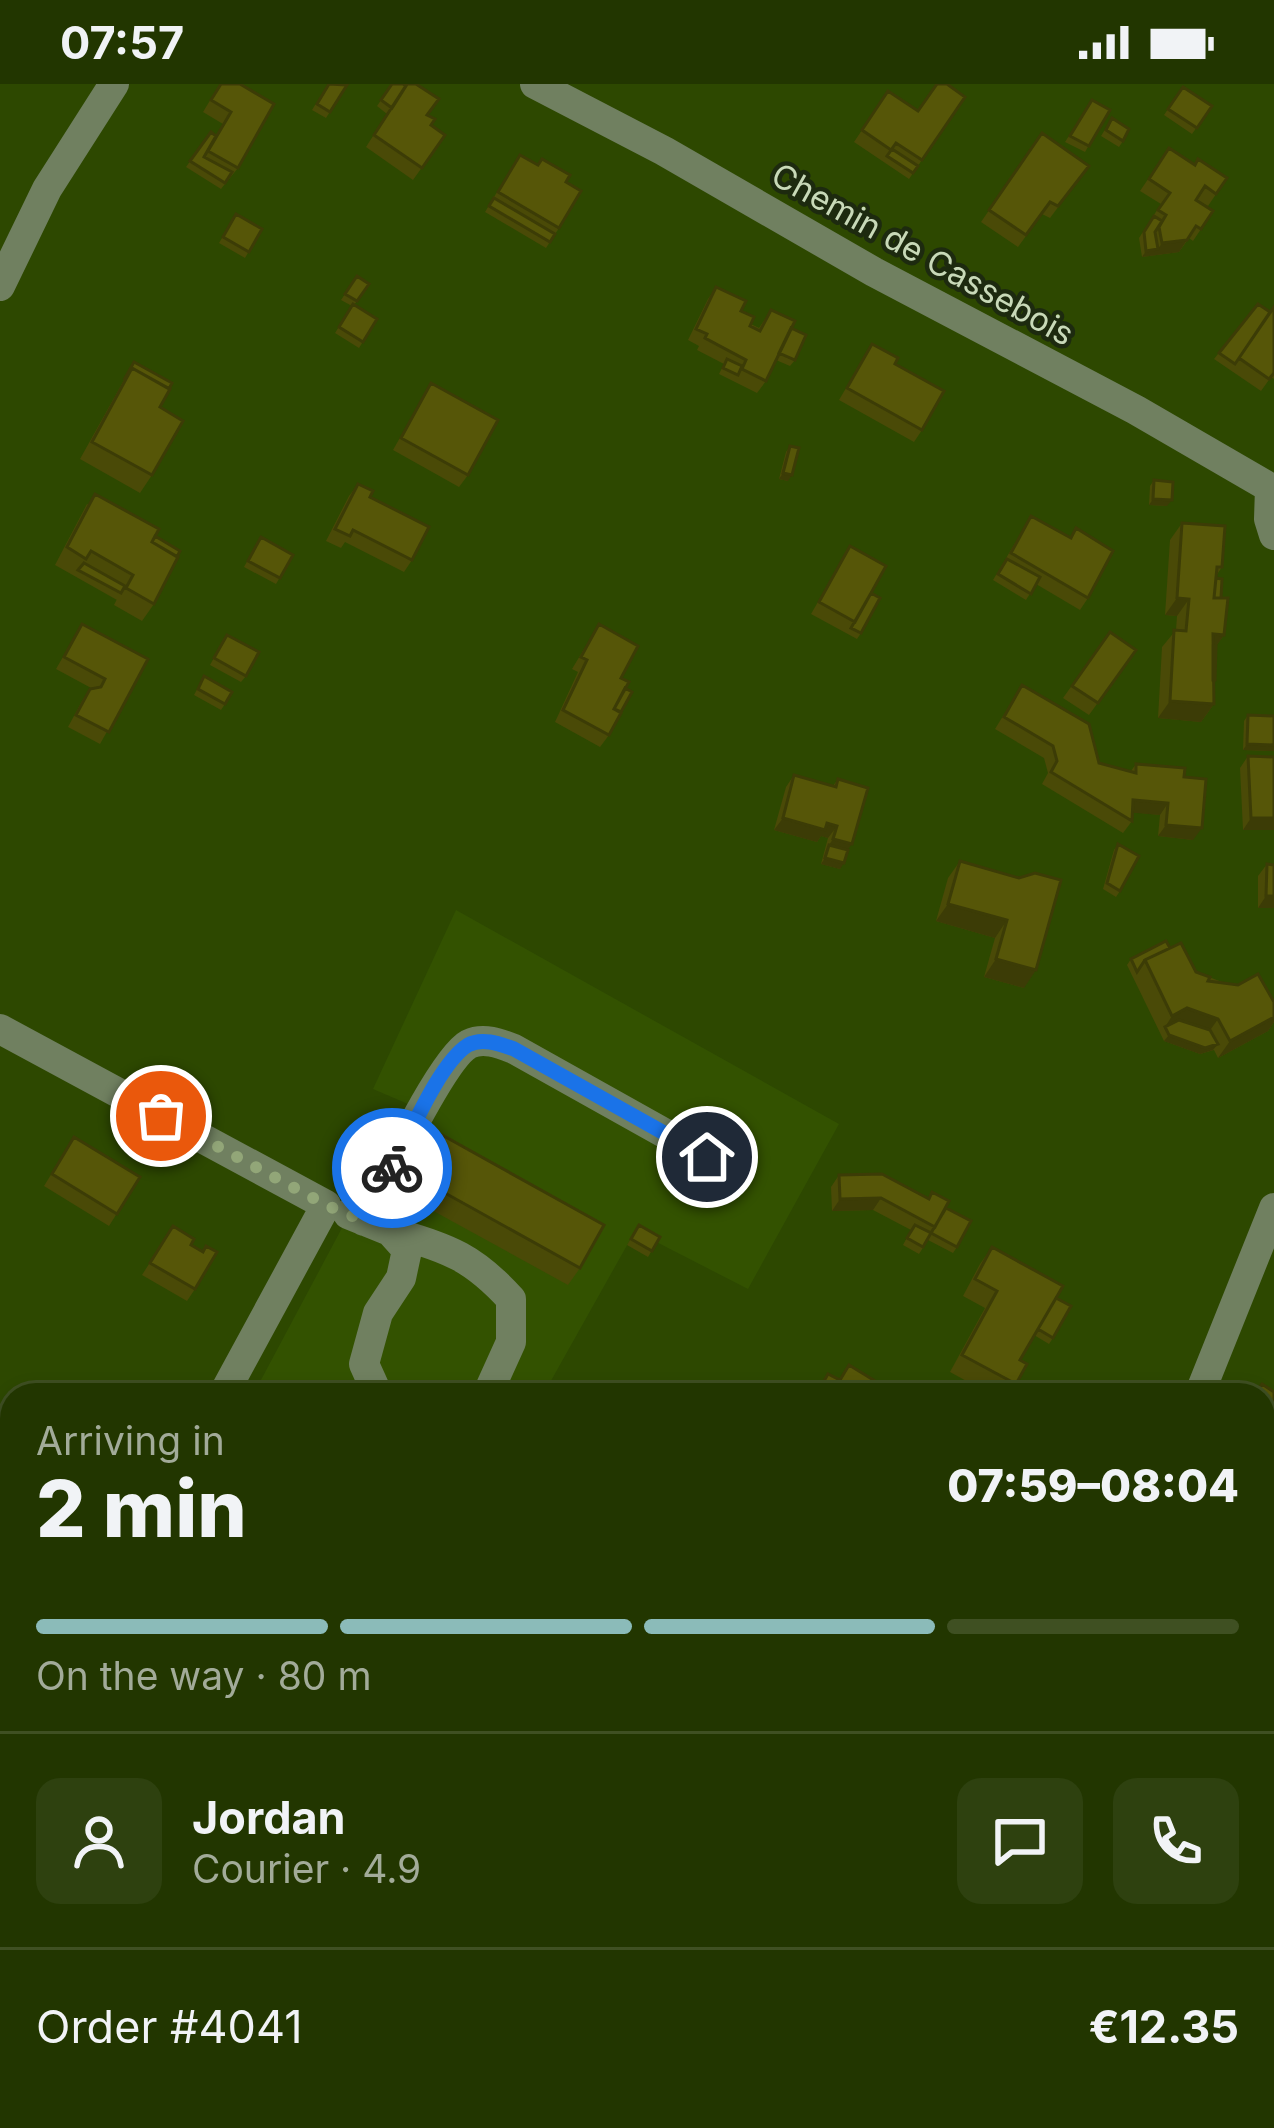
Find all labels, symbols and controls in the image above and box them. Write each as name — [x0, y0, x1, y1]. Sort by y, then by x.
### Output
text: 07:57 — [60, 15, 184, 70]
street label: Chemin de Cassebois — [765, 154, 1081, 354]
pin — [110, 1065, 212, 1167]
icon: bag — [128, 1083, 194, 1149]
pin — [656, 1106, 758, 1208]
courier — [332, 1108, 452, 1228]
icon: home — [674, 1124, 740, 1190]
icon: bike — [359, 1135, 425, 1201]
text: Arriving in — [36, 1417, 225, 1464]
text: 07:59–08:04 — [947, 1458, 1239, 1513]
text: 2 min — [36, 1461, 247, 1556]
text: On the way · 80 m — [36, 1652, 372, 1699]
button: person — [36, 1778, 162, 1904]
button: chat — [957, 1778, 1083, 1904]
button: phone — [1113, 1778, 1239, 1904]
text: Jordan — [192, 1790, 346, 1845]
text: Courier · 4.9 — [192, 1845, 421, 1892]
text: Order #4041 — [36, 1999, 302, 2054]
text: €12.35 — [1089, 1999, 1239, 2054]

